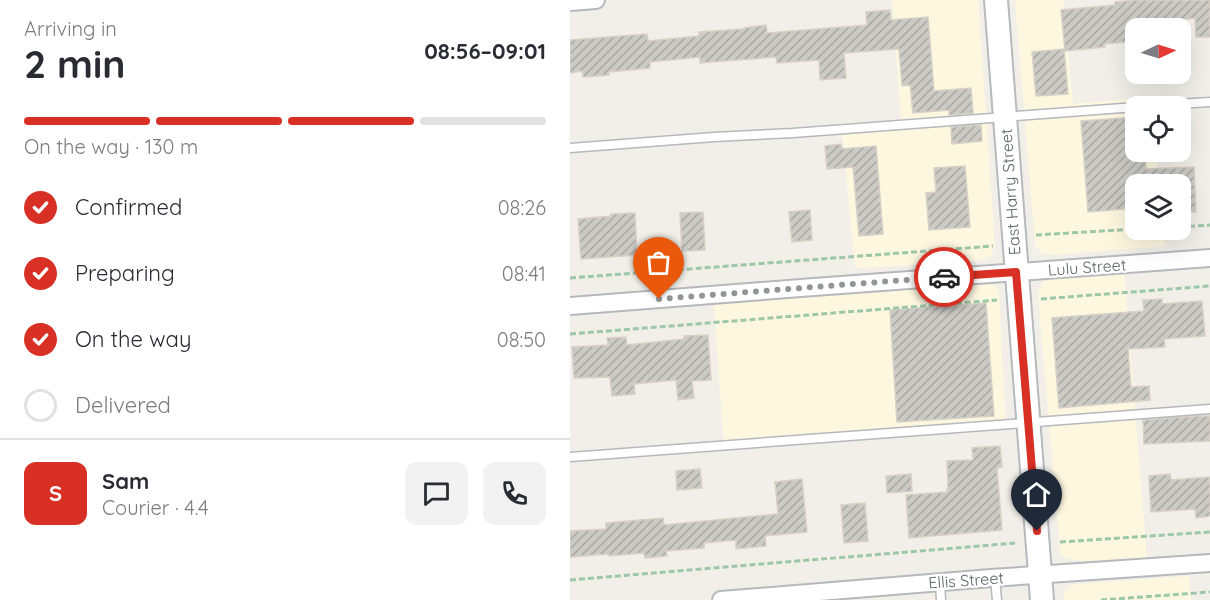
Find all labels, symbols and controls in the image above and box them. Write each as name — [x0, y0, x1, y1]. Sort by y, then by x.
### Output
text: Arriving in — [24, 16, 117, 41]
north arrow — [1125, 18, 1191, 84]
map controls — [1125, 18, 1191, 240]
text: 08:56–09:01 — [424, 37, 546, 65]
text: 2 min — [24, 39, 126, 88]
button: locate — [1125, 96, 1191, 162]
street label: East Harry Street — [996, 128, 1024, 256]
text: On the way · 130 m — [24, 134, 198, 159]
button: layers — [1125, 174, 1191, 240]
icon: check — [24, 191, 57, 224]
text: Confirmed — [75, 193, 182, 221]
text: 08:26 — [498, 195, 546, 220]
pin — [633, 237, 684, 299]
icon: bag — [642, 246, 675, 279]
courier — [914, 247, 974, 307]
street label: Lulu Street — [1047, 254, 1127, 280]
icon: check — [24, 257, 57, 290]
text: Preparing — [75, 259, 175, 287]
text: 08:41 — [502, 261, 546, 286]
icon: car — [928, 261, 961, 294]
icon: check — [24, 323, 57, 356]
text: On the way — [75, 325, 191, 353]
text: 08:50 — [497, 327, 546, 352]
text: Delivered — [75, 391, 171, 419]
button: chat — [405, 462, 468, 525]
button: phone — [483, 462, 546, 525]
text: Sam — [102, 467, 149, 495]
pin — [1011, 469, 1062, 531]
icon: home — [1020, 478, 1053, 511]
text: S — [49, 479, 62, 507]
text: Courier · 4.4 — [102, 495, 208, 520]
street label: Ellis Street — [928, 567, 1004, 593]

